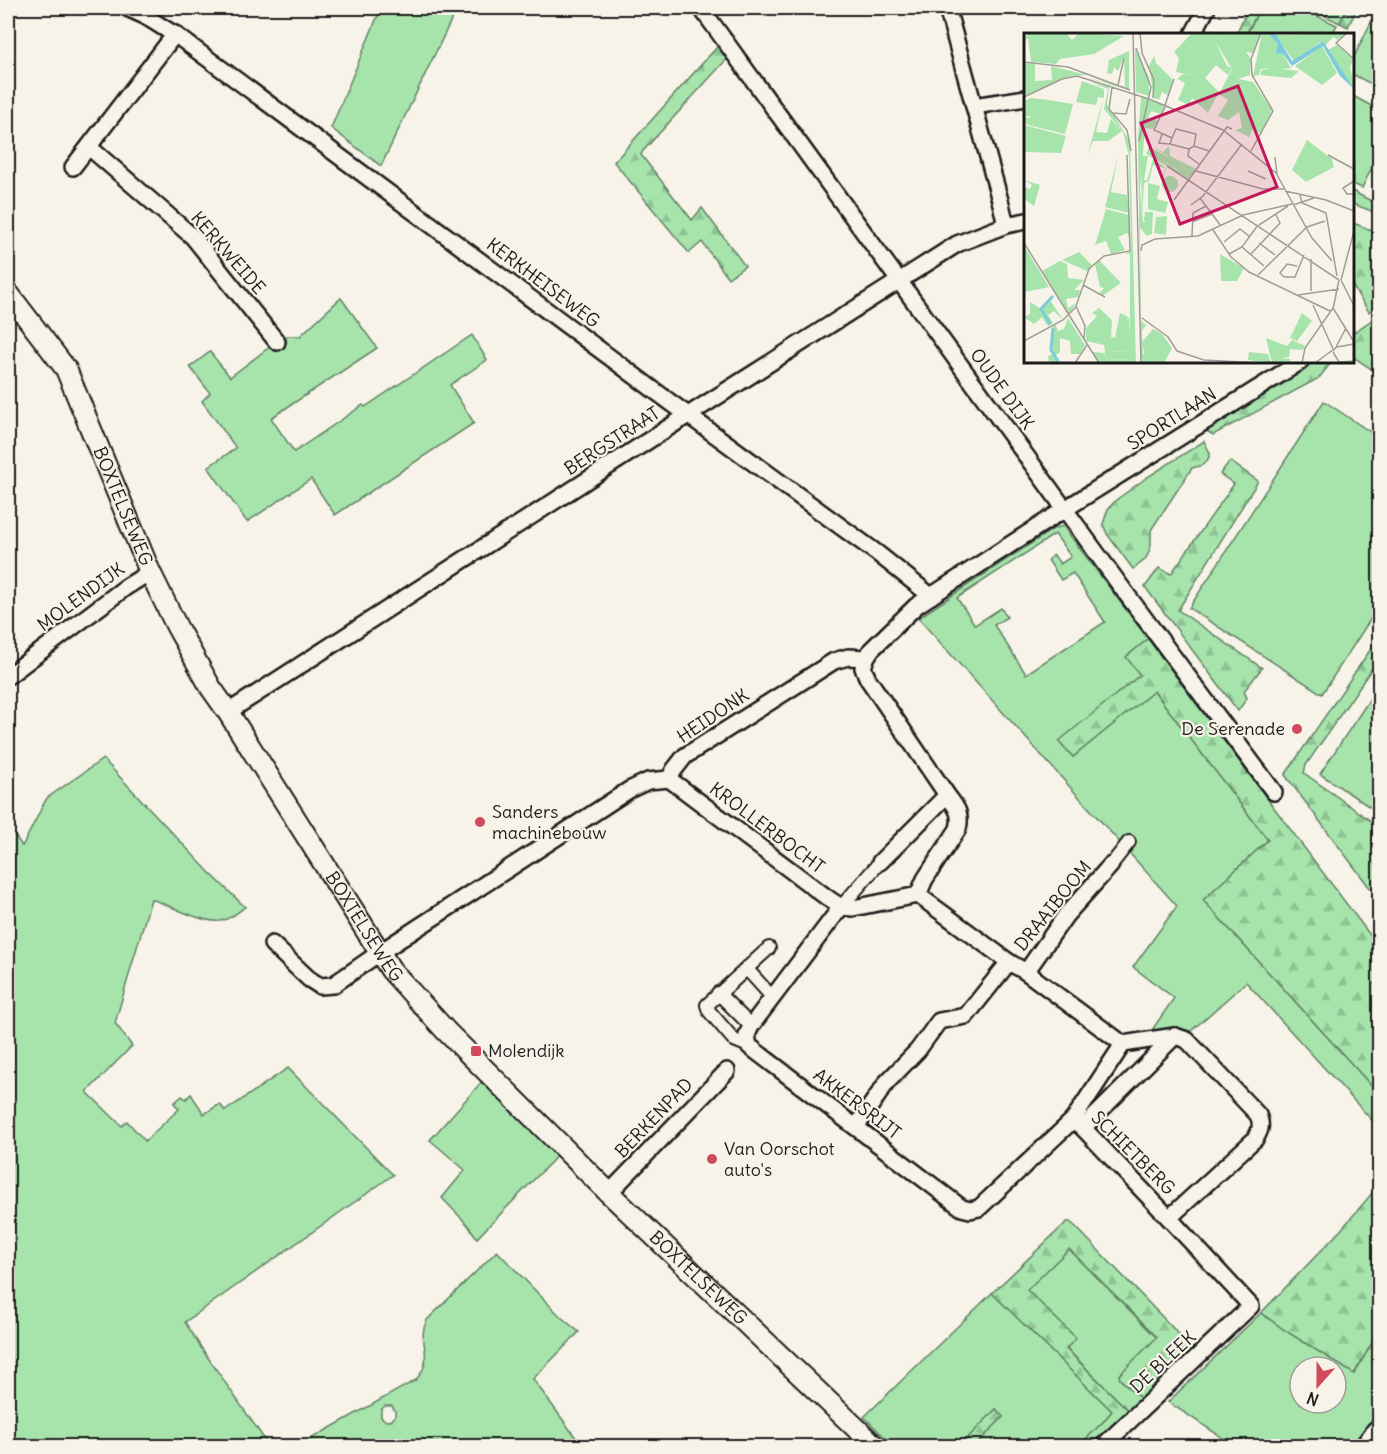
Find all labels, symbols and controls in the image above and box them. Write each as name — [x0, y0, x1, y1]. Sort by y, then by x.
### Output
inset map — [1024, 33, 1354, 363]
street label: KERKWEIDE — [186, 207, 271, 299]
street label: KERKHEISEWEG — [482, 233, 604, 333]
street label: OUDE DIJK — [965, 344, 1040, 434]
street label: SPORTLAAN — [1123, 382, 1220, 455]
street label: BERGSTRAAT — [560, 401, 664, 480]
street label: BOXTELSEWEG — [88, 443, 158, 569]
street label: MOLENDIJK — [33, 557, 129, 636]
street label: HEIDONK — [672, 683, 753, 748]
place label: De Serenade — [1181, 717, 1285, 740]
marker: De Serenade — [1290, 722, 1304, 736]
street label: KROLLERBOCHT — [705, 777, 829, 878]
place label: Sanders machinebouw — [492, 800, 606, 844]
marker: Sanders machinebouw — [473, 815, 487, 829]
street label: DRAAIBOOM — [1009, 856, 1096, 955]
street label: BOXTELSEWEG — [321, 867, 408, 987]
place label: Molendijk — [488, 1039, 565, 1062]
marker: Molendijk — [469, 1044, 483, 1058]
street label: AKKERSRIJT — [809, 1063, 906, 1144]
street label: BERKENPAD — [610, 1073, 698, 1163]
street label: SCHIETBERG — [1087, 1106, 1180, 1199]
place label: Van Oorschot auto's — [724, 1137, 835, 1181]
marker: Van Oorschot auto's — [705, 1152, 719, 1166]
street label: BOXTELSEWEG — [645, 1225, 752, 1329]
street label: DE BLEEK — [1125, 1325, 1200, 1398]
north arrow — [1288, 1355, 1348, 1415]
text: N — [1304, 1388, 1321, 1410]

